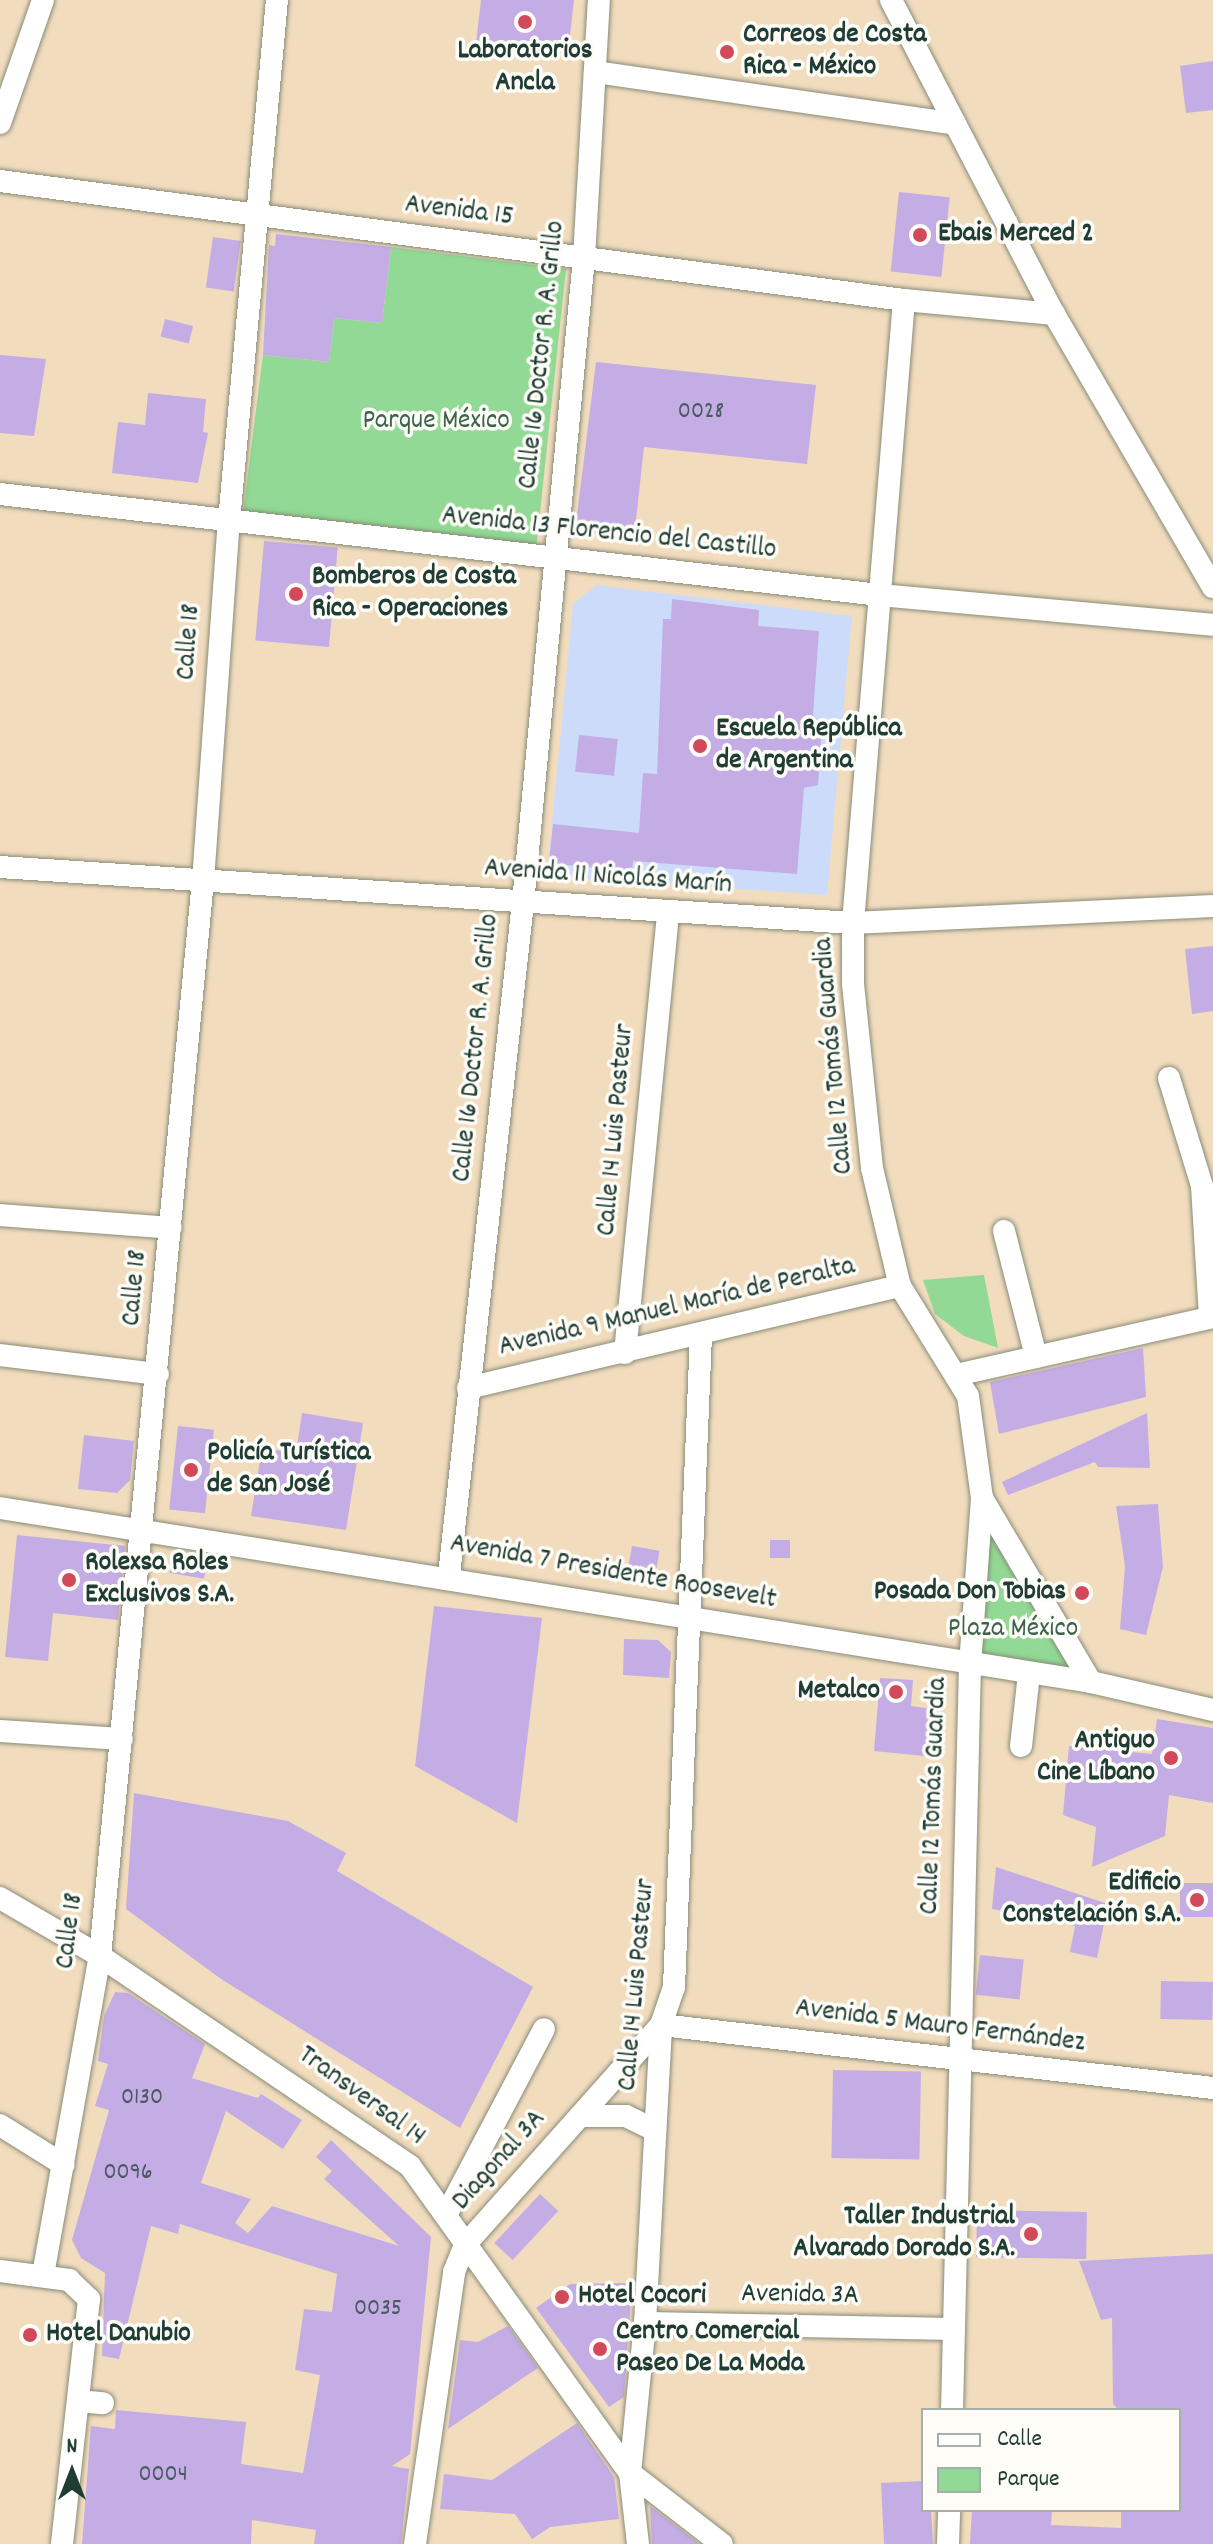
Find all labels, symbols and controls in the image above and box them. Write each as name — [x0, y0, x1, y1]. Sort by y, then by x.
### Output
marker: Laboratorios Ancla — [516, 13, 534, 31]
place label: Correos de Costa Rica - México — [743, 19, 926, 85]
place label: Laboratorios Ancla — [457, 35, 593, 101]
marker: Correos de Costa Rica - México — [718, 43, 736, 61]
street label: Avenida 15 — [403, 189, 515, 235]
place label: Ebais Merced 2 — [938, 218, 1094, 252]
street label: Calle 16 Doctor R. A. Grillo — [512, 219, 574, 491]
marker: Ebais Merced 2 — [909, 224, 931, 246]
house number: 0028 — [678, 399, 724, 427]
park label: Parque México — [362, 405, 510, 439]
street label: Avenida 13 Florencio del Castillo — [440, 500, 778, 568]
place label: Bomberos de Costa Rica - Operaciones — [312, 561, 516, 627]
marker: Bomberos de Costa Rica - Operaciones — [287, 585, 305, 603]
street label: Calle 18 — [171, 603, 209, 681]
place label: Escuela República de Argentina — [716, 713, 902, 779]
marker: Escuela República de Argentina — [691, 737, 709, 755]
street label: Avenida 11 Nicolás Marín — [483, 853, 733, 903]
street label: Calle 16 Doctor R. A. Grillo — [446, 912, 508, 1184]
street label: Calle 12 Tomás Guardia — [808, 936, 862, 1176]
street label: Calle 14 Luis Pasteur — [591, 1023, 643, 1237]
street label: Calle 18 — [116, 1248, 156, 1328]
street label: Avenida 9 Manuel María de Peralta — [496, 1251, 858, 1365]
place label: Policía Turística de San José — [207, 1437, 370, 1503]
marker: Policía Turística de San José — [182, 1461, 200, 1479]
street label: Avenida 7 Presidente Roosevelt — [447, 1528, 779, 1618]
place label: Rolexsa Roles Exclusivos S.A. — [85, 1547, 234, 1613]
marker: Rolexsa Roles Exclusivos S.A. — [60, 1571, 78, 1589]
place label: Posada Don Tobias — [874, 1576, 1066, 1610]
marker: Posada Don Tobias — [1073, 1584, 1091, 1602]
park label: Plaza México — [948, 1613, 1078, 1647]
place label: Metalco — [797, 1675, 880, 1709]
street label: Calle 12 Tomás Guardia — [914, 1677, 956, 1915]
marker: Metalco — [887, 1683, 905, 1701]
place label: Antiguo Cine Líbano — [1037, 1725, 1155, 1791]
marker: Antiguo Cine Líbano — [1162, 1749, 1180, 1767]
place label: Edificio Constelación S.A. — [1002, 1867, 1181, 1933]
street label: Calle 14 Luis Pasteur — [612, 1878, 664, 2092]
street label: Calle 18 — [50, 1891, 92, 1971]
marker: Edificio Constelación S.A. — [1188, 1891, 1206, 1909]
street label: Avenida 5 Mauro Fernández — [793, 1993, 1087, 2061]
street label: Transversal 14 — [291, 2039, 431, 2155]
house number: 0130 — [121, 2085, 163, 2113]
street label: Diagonal 3A — [446, 2104, 554, 2218]
house number: 0096 — [104, 2160, 152, 2188]
place label: Taller Industrial Alvarado Dorado S.A. — [793, 2201, 1015, 2267]
marker: Taller Industrial Alvarado Dorado S.A. — [1022, 2225, 1040, 2243]
street label: Avenida 3A — [741, 2278, 859, 2314]
place label: Hotel Cocori — [578, 2280, 706, 2314]
marker: Hotel Cocori — [553, 2288, 571, 2306]
house number: 0035 — [354, 2296, 402, 2324]
place label: Centro Comercial Paseo De La Moda — [616, 2316, 804, 2382]
place label: Hotel Danubio — [46, 2318, 191, 2352]
marker: Hotel Danubio — [21, 2326, 39, 2344]
marker: Centro Comercial Paseo De La Moda — [591, 2340, 609, 2358]
legend — [921, 2408, 1181, 2512]
text: Calle — [997, 2423, 1042, 2457]
north arrow — [32, 2432, 112, 2512]
text: N — [67, 2432, 77, 2463]
house number: 0004 — [138, 2462, 188, 2490]
text: Parque — [997, 2463, 1060, 2497]

